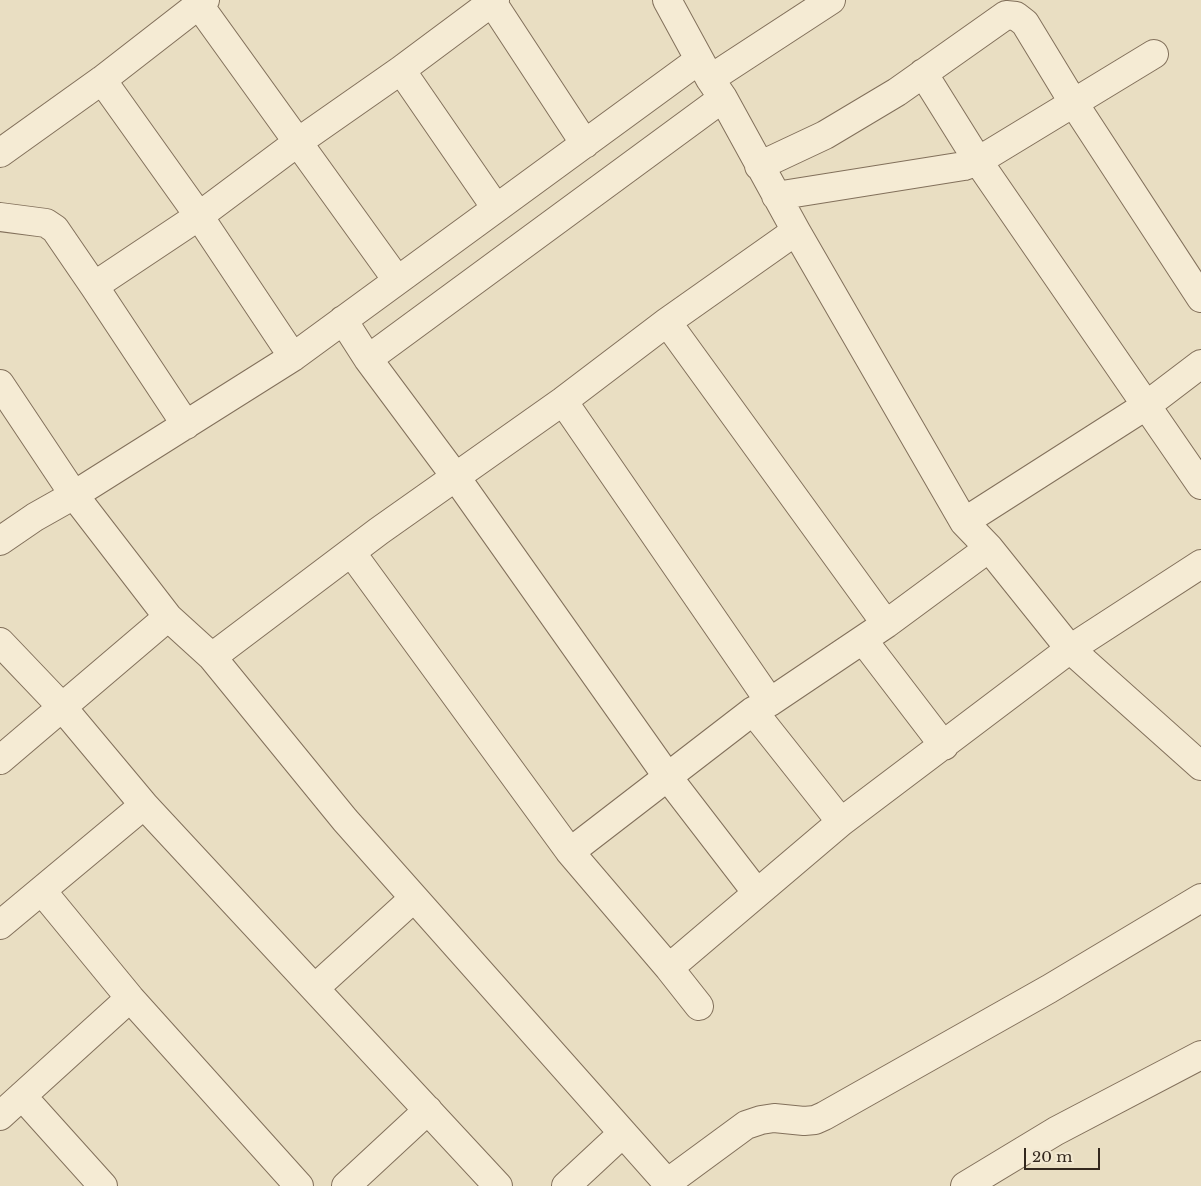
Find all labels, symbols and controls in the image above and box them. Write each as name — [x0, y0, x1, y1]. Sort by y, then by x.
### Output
scale bar — [1026, 1138, 1102, 1170]
text: 20 m — [1032, 1147, 1072, 1166]

